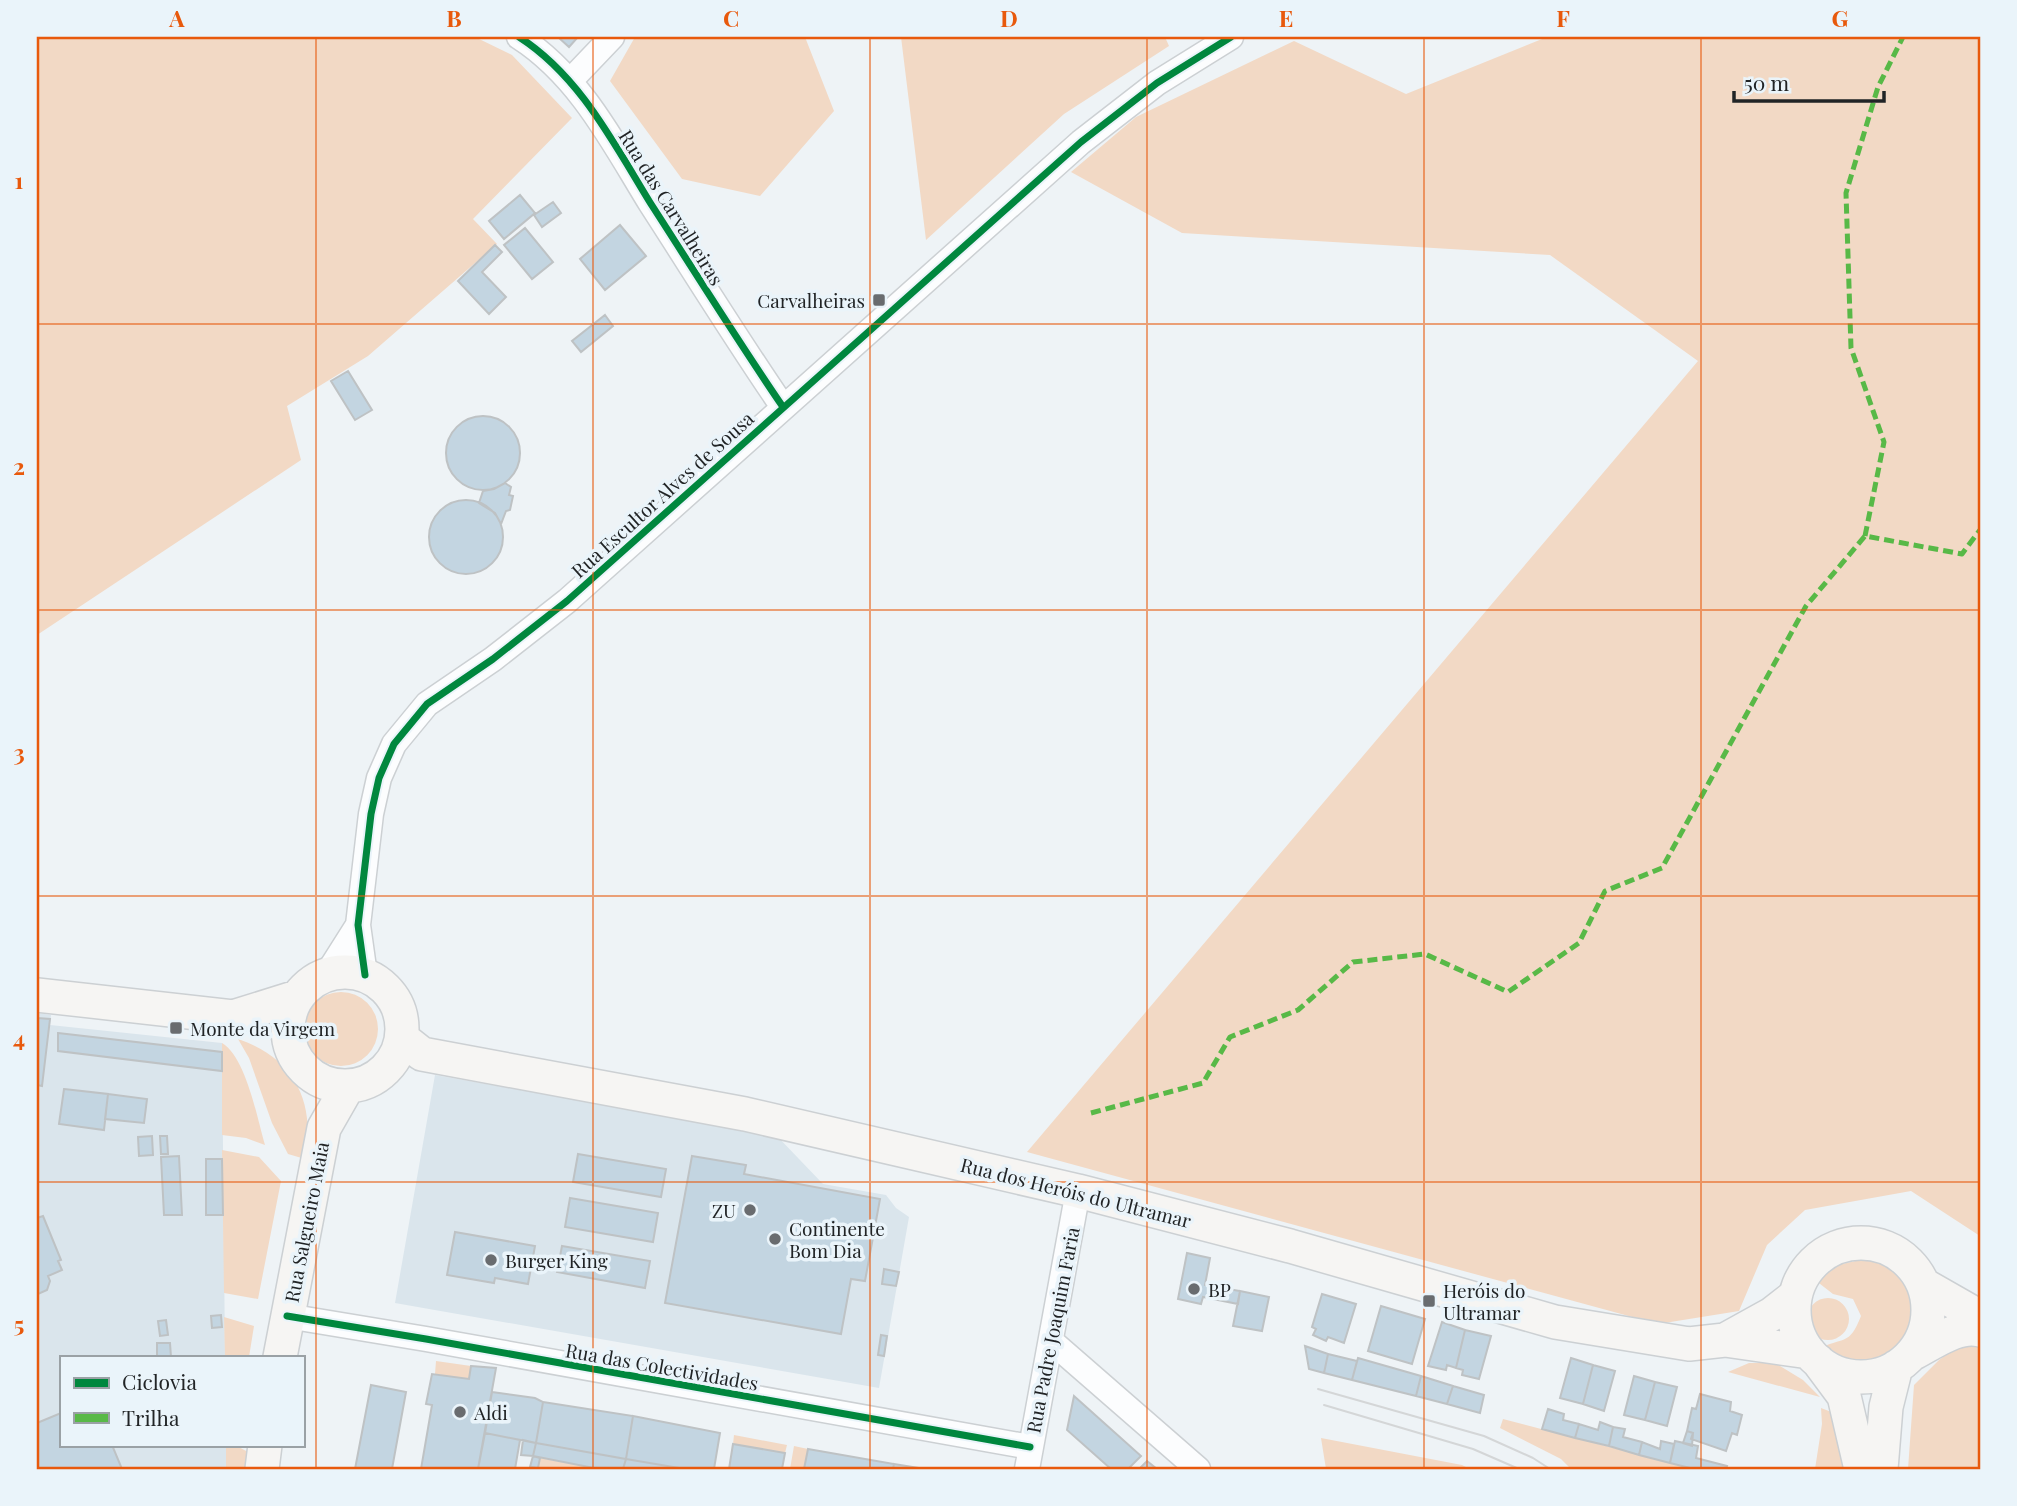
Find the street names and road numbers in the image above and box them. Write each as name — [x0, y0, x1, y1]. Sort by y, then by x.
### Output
street label: Rua das Carvalheiras — [614, 124, 730, 290]
street label: Rua Escultor Alves de Sousa — [565, 405, 759, 583]
street label: Rua Salgueiro Maia — [278, 1139, 334, 1304]
street label: Rua dos Heróis do Ultramar — [958, 1151, 1194, 1233]
street label: Rua Padre Joaquim Faria — [1019, 1224, 1085, 1435]
street label: Rua das Colectividades — [564, 1336, 760, 1396]

